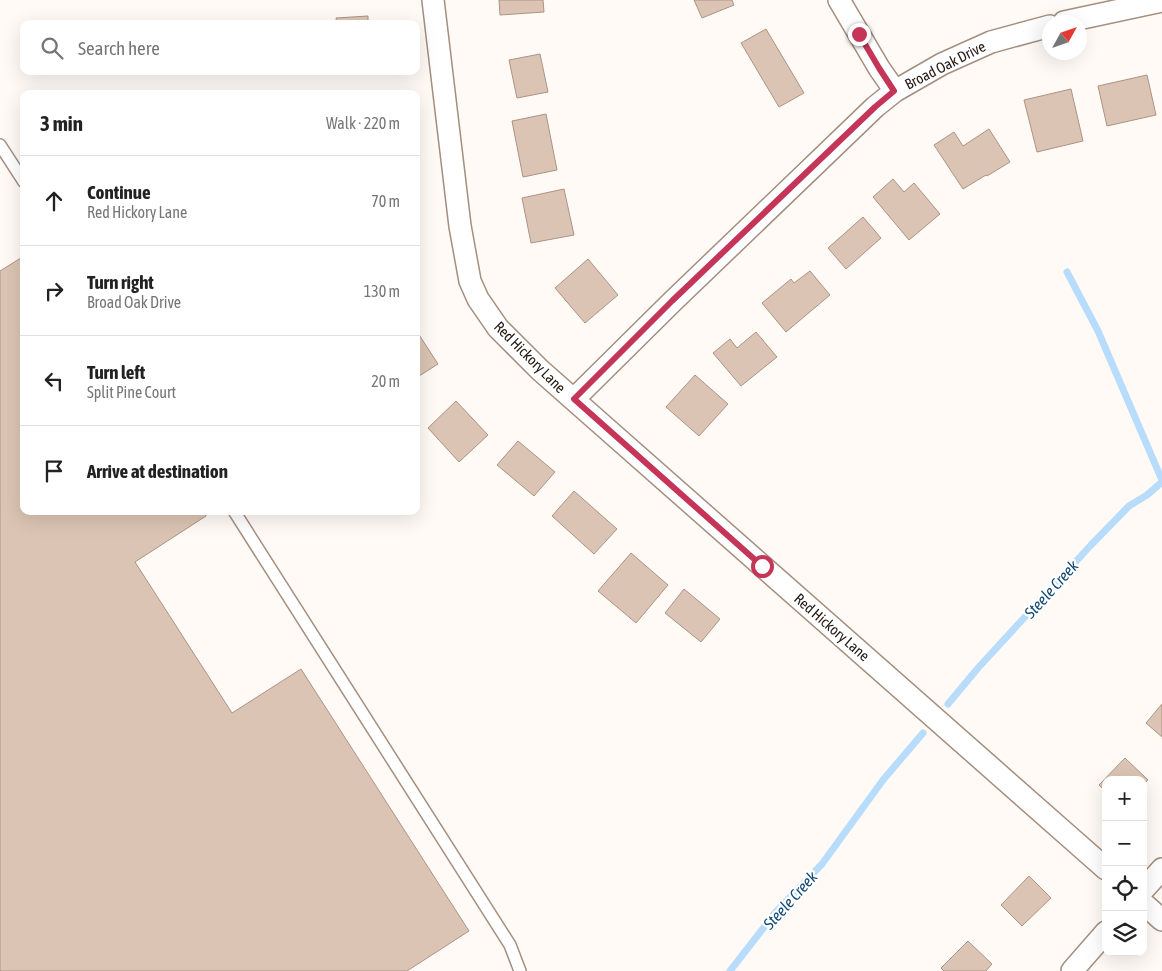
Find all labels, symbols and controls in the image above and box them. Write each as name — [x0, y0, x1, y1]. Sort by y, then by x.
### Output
north arrow — [1042, 15, 1087, 60]
search box — [20, 20, 420, 75]
route end — [848, 23, 871, 46]
icon: search — [38, 34, 66, 62]
text: Search here — [78, 37, 160, 59]
street label: Broad Oak Drive — [902, 37, 988, 93]
text: 3 min — [40, 111, 83, 135]
text: Walk · 220 m — [326, 114, 400, 132]
text: Continue — [87, 181, 151, 203]
icon: ahead — [40, 187, 68, 215]
text: 70 m — [371, 192, 400, 210]
text: Red Hickory Lane — [87, 203, 187, 221]
text: Turn right — [87, 271, 154, 293]
icon: right — [40, 277, 68, 305]
text: 130 m — [364, 282, 400, 300]
text: Broad Oak Drive — [87, 293, 181, 311]
street label: Red Hickory Lane — [491, 318, 569, 396]
text: Turn left — [87, 361, 145, 383]
icon: left — [40, 367, 68, 395]
text: 20 m — [371, 372, 400, 390]
text: Split Pine Court — [87, 383, 176, 401]
icon: arrive — [40, 457, 68, 485]
text: Arrive at destination — [87, 460, 228, 482]
route start — [751, 555, 774, 578]
water label: Steele Creek — [1020, 556, 1082, 622]
street label: Red Hickory Lane — [791, 590, 873, 664]
map controls — [1102, 776, 1147, 956]
button: + — [1102, 776, 1147, 821]
button: − — [1102, 821, 1147, 866]
button: locate — [1102, 866, 1147, 911]
water label: Steele Creek — [759, 867, 821, 933]
button: layers — [1102, 911, 1147, 956]

